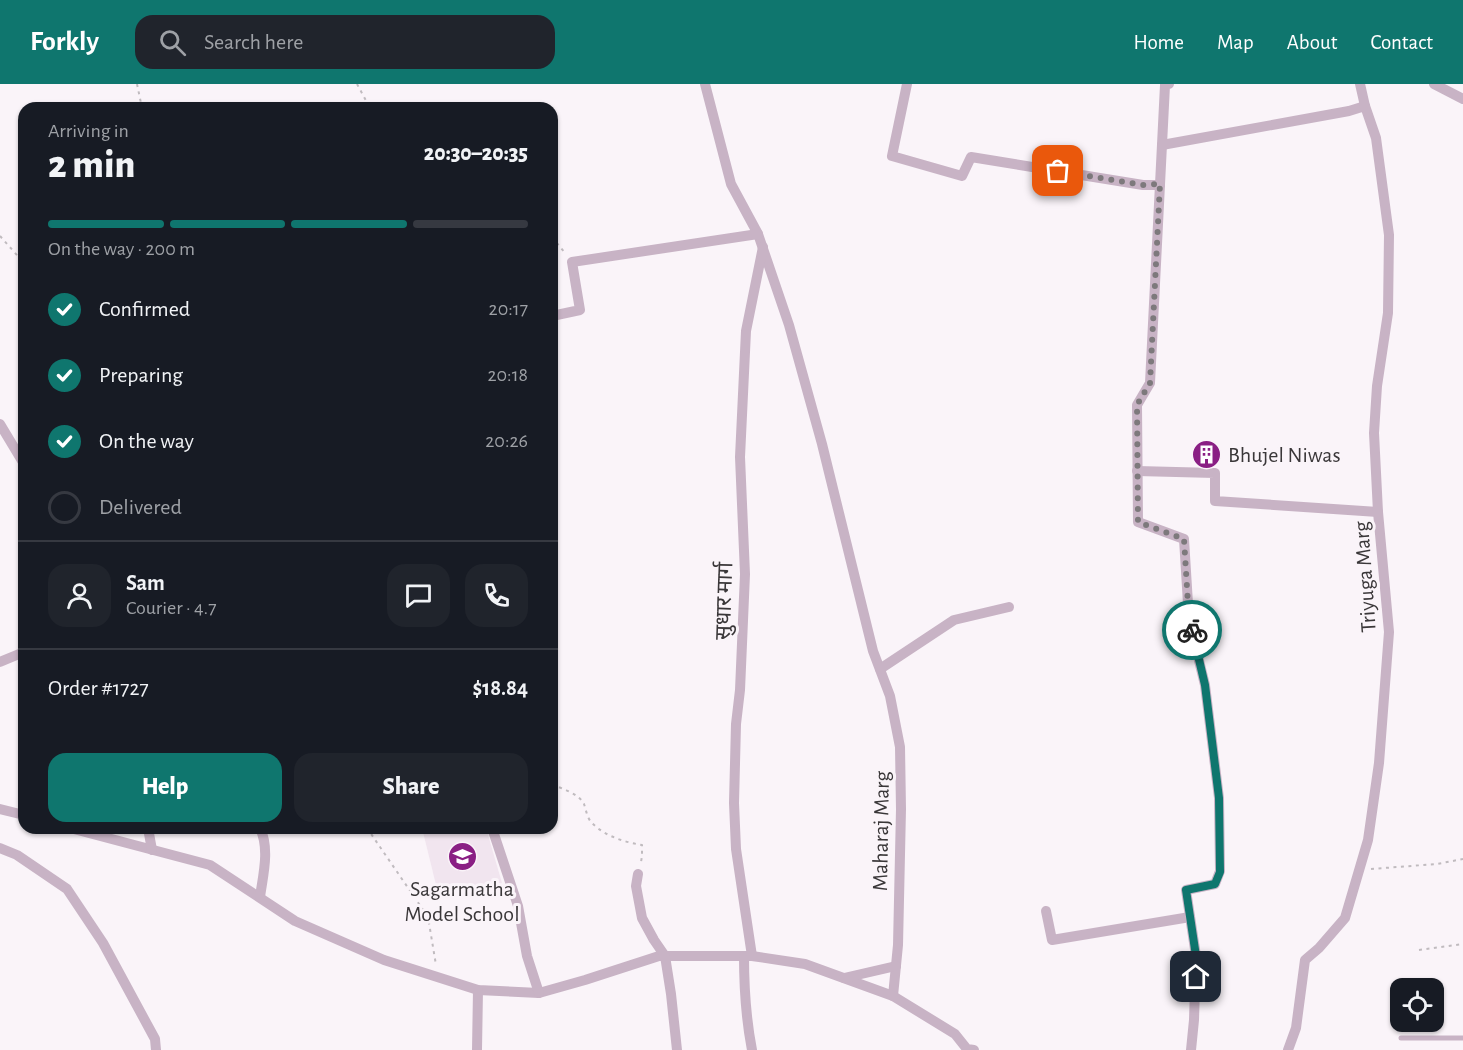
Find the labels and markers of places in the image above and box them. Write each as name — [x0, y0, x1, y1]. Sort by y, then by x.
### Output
pin — [1032, 145, 1083, 196]
building icon: Bhujel Niwas — [1191, 438, 1223, 470]
place label: Bhujel Niwas — [1228, 444, 1341, 466]
school or university icon: Sagarmatha Model School — [446, 840, 478, 872]
place label: Sagarmatha Model School — [404, 878, 520, 925]
pin — [1170, 951, 1221, 1002]

